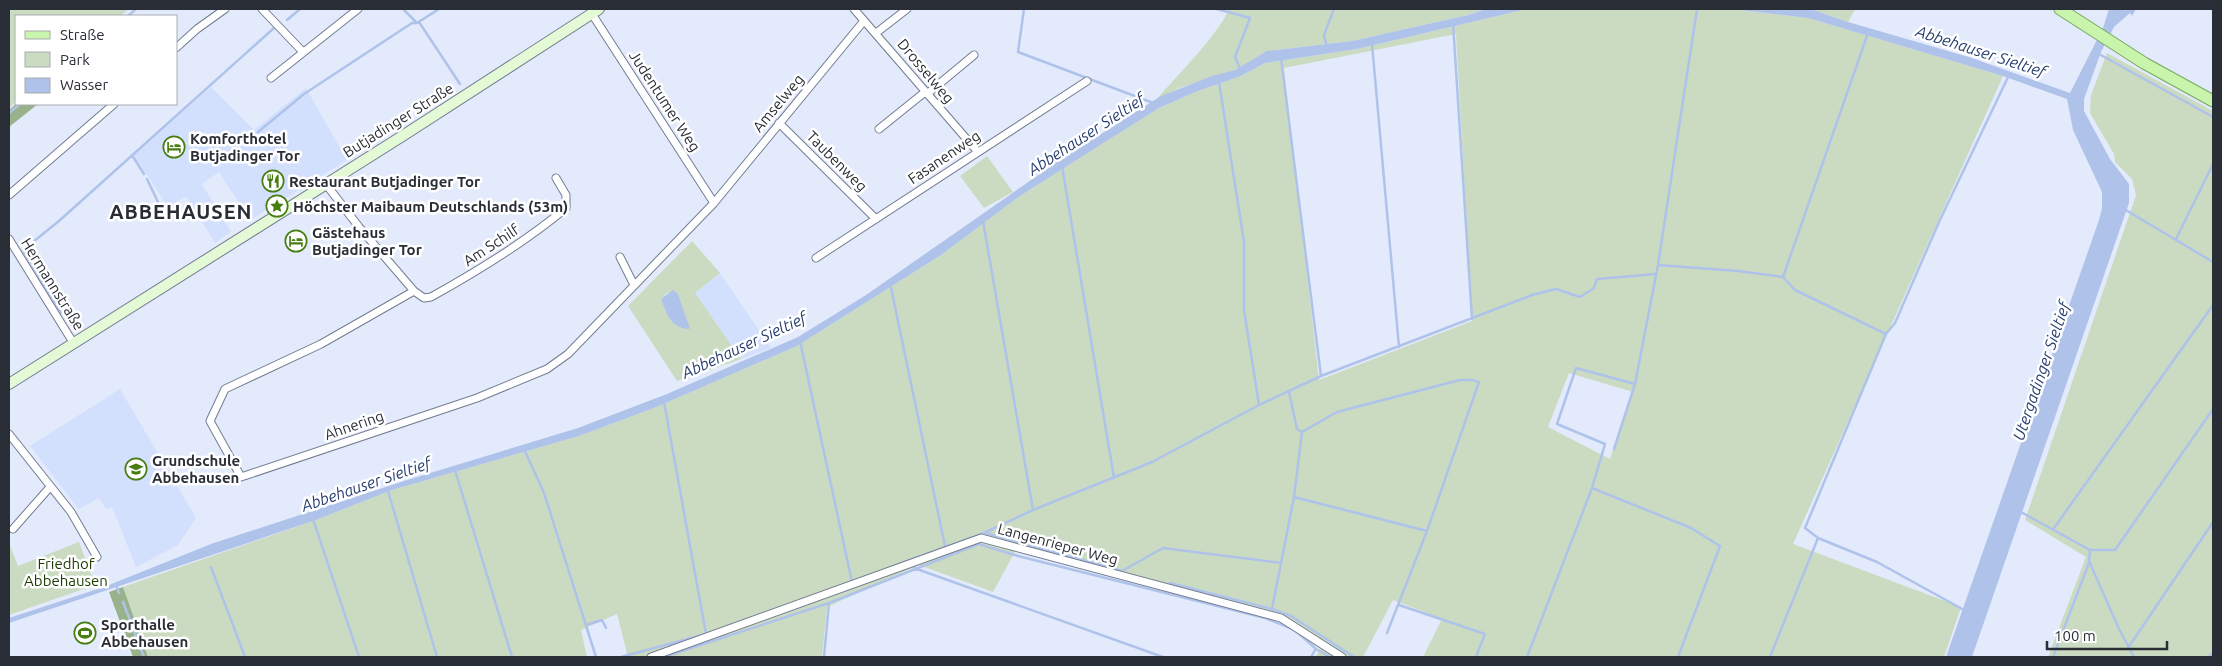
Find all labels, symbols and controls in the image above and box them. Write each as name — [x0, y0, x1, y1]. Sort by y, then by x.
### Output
legend — [15, 15, 178, 105]
water label: Abbehauser Sieltief — [1913, 21, 2050, 81]
text: Straße — [60, 26, 104, 43]
street label: Drosselweg — [894, 35, 958, 107]
street label: Judentumer Weg — [626, 47, 704, 155]
text: Park — [60, 51, 90, 68]
street label: Amselweg — [749, 71, 807, 135]
text: Wasser — [60, 76, 109, 93]
street label: Butjadinger Straße — [340, 79, 456, 161]
water label: Abbehauser Sieltief — [1023, 88, 1149, 179]
street label: Taubenweg — [803, 127, 871, 195]
street label: Fasanenweg — [905, 127, 983, 187]
place label: Komforthotel Butjadinger Tor — [190, 130, 301, 164]
hotel icon: Komforthotel Butjadinger Tor — [162, 135, 186, 159]
restaurant icon: Restaurant Butjadinger Tor — [261, 169, 285, 193]
place label: Restaurant Butjadinger Tor — [289, 173, 481, 190]
place icon: Höchster Maibaum Deutschlands (53m) — [265, 194, 289, 218]
place label: Höchster Maibaum Deutschlands (53m) — [293, 198, 568, 215]
district label: ABBEHAUSEN — [110, 200, 252, 223]
street label: Am Schilf — [460, 221, 522, 269]
place label: Gästehaus Butjadinger Tor — [312, 224, 423, 258]
hotel icon: Gästehaus Butjadinger Tor — [284, 229, 308, 253]
street label: Hermannstraße — [18, 235, 88, 333]
water label: Utergadinger Sieltief — [2009, 297, 2074, 443]
water label: Abbehauser Sieltief — [678, 307, 811, 382]
street label: Ahnering — [322, 407, 386, 443]
place label: Grundschule Abbehausen — [152, 452, 240, 486]
water label: Abbehauser Sieltief — [298, 453, 435, 515]
school or university icon: Grundschule Abbehausen — [124, 457, 148, 481]
street label: Langenrieper Weg — [996, 520, 1120, 568]
park label: Friedhof Abbehausen — [24, 555, 108, 589]
place label: Sporthalle Abbehausen — [101, 616, 188, 650]
scale bar — [2047, 618, 2167, 650]
sports icon: Sporthalle Abbehausen — [73, 621, 97, 645]
text: 100 m — [2054, 627, 2096, 644]

